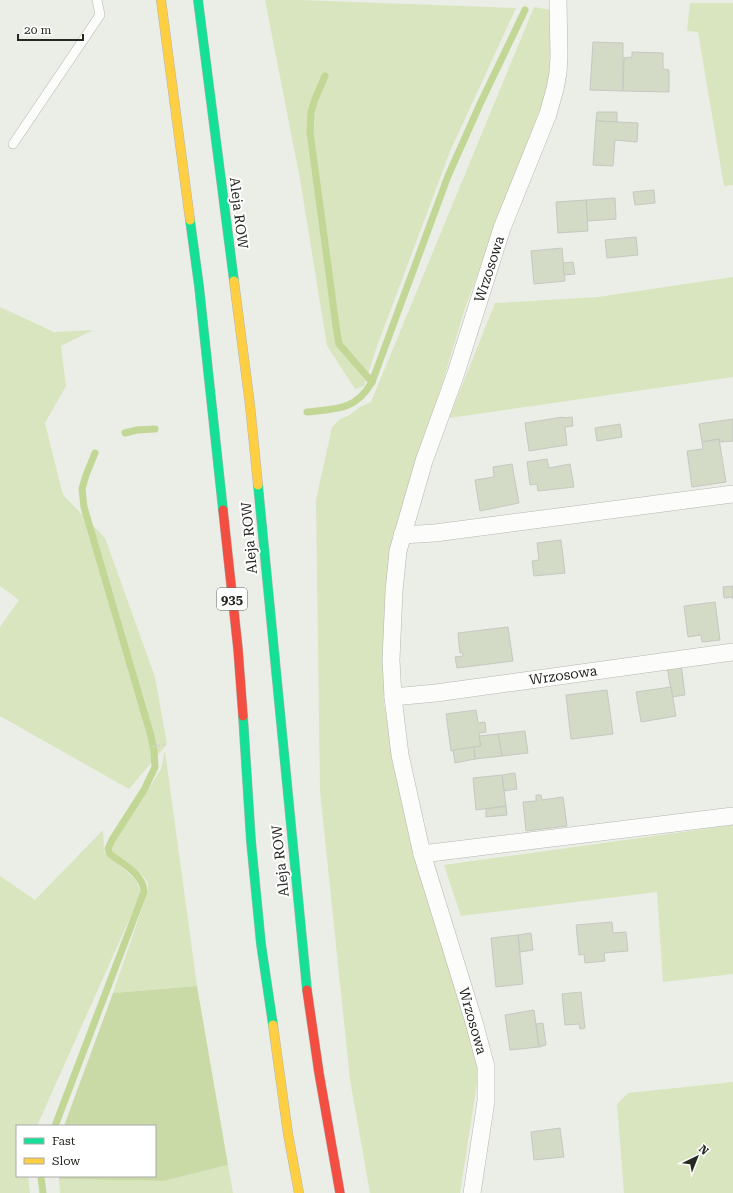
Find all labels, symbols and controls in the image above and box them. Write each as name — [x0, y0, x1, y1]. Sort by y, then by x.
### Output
scale bar — [18, 16, 83, 42]
text: 20 m — [24, 23, 51, 37]
street label: Aleja ROW — [227, 176, 251, 251]
street label: Wrzosowa — [471, 233, 507, 304]
street label: Aleja ROW — [238, 501, 260, 575]
road number: 935 — [217, 588, 247, 610]
street label: Wrzosowa — [528, 662, 599, 688]
street label: Aleja ROW — [268, 824, 292, 898]
street label: Wrzosowa — [456, 986, 490, 1057]
legend — [16, 1125, 156, 1177]
text: Fast — [52, 1134, 76, 1148]
north arrow — [677, 1137, 717, 1177]
text: N — [696, 1142, 711, 1158]
text: Slow — [52, 1154, 80, 1168]

